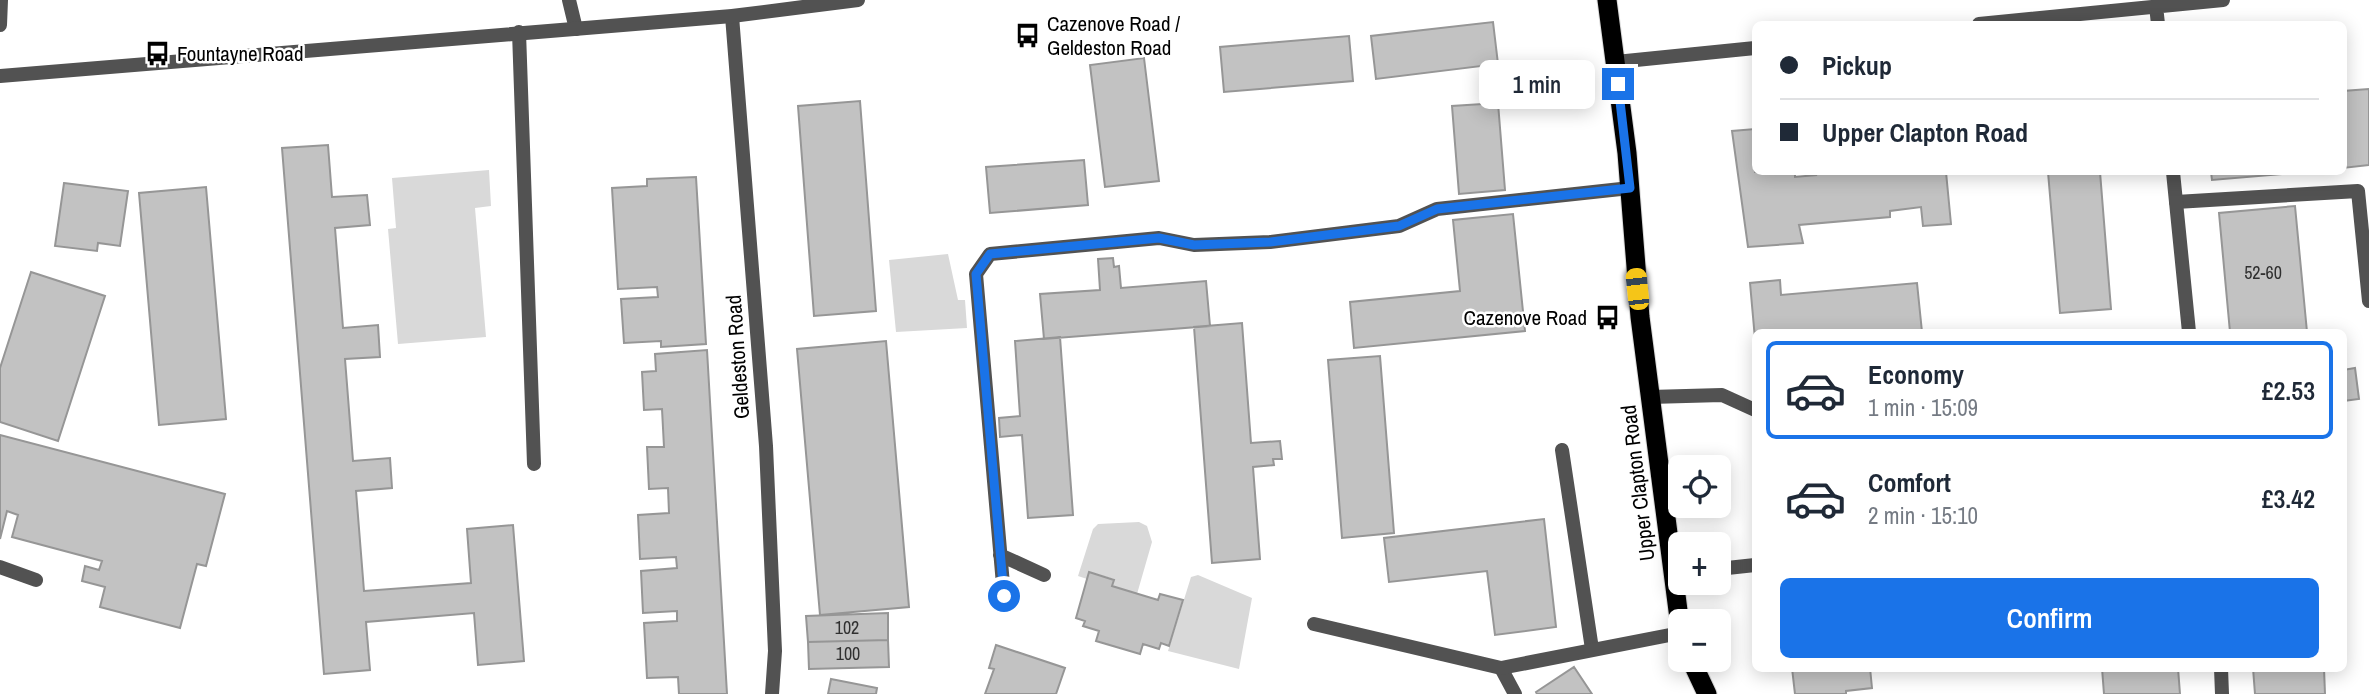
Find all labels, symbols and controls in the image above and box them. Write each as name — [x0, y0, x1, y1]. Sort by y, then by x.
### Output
place label: Cazenove Road / Geldeston Road — [1047, 9, 1180, 62]
bus stop icon: Cazenove Road / Geldeston Road — [1013, 22, 1041, 50]
place label: Fountayne Road — [177, 39, 303, 68]
bus stop icon: Fountayne Road — [143, 40, 171, 68]
text: Pickup — [1822, 48, 1892, 83]
callout: 1 min — [1478, 60, 1594, 108]
route end — [1602, 68, 1634, 100]
text: 1 min — [1513, 69, 1561, 100]
text: Upper Clapton Road — [1822, 115, 2028, 150]
house number: 52-60 — [2244, 260, 2282, 285]
car — [1625, 267, 1650, 311]
street label: Geldeston Road — [719, 294, 756, 420]
place label: Cazenove Road — [1464, 303, 1587, 332]
bus stop icon: Cazenove Road — [1593, 304, 1621, 332]
text: Economy — [1868, 357, 1964, 392]
icon: car — [1784, 359, 1847, 422]
text: £2.53 — [2262, 373, 2315, 408]
text: 1 min · 15:09 — [1868, 392, 1978, 423]
street label: Upper Clapton Road — [1614, 403, 1661, 563]
map controls — [1668, 455, 1731, 672]
button: locate — [1668, 455, 1731, 518]
text: Comfort — [1868, 465, 1951, 500]
icon: car — [1784, 467, 1847, 530]
text: £3.42 — [2262, 481, 2315, 516]
text: 2 min · 15:10 — [1868, 500, 1978, 531]
button: + — [1668, 532, 1731, 595]
button: Confirm — [1780, 578, 2319, 658]
route start — [988, 580, 1020, 612]
button: − — [1668, 609, 1731, 672]
house number: 102 — [835, 615, 859, 640]
house number: 100 — [836, 641, 860, 666]

